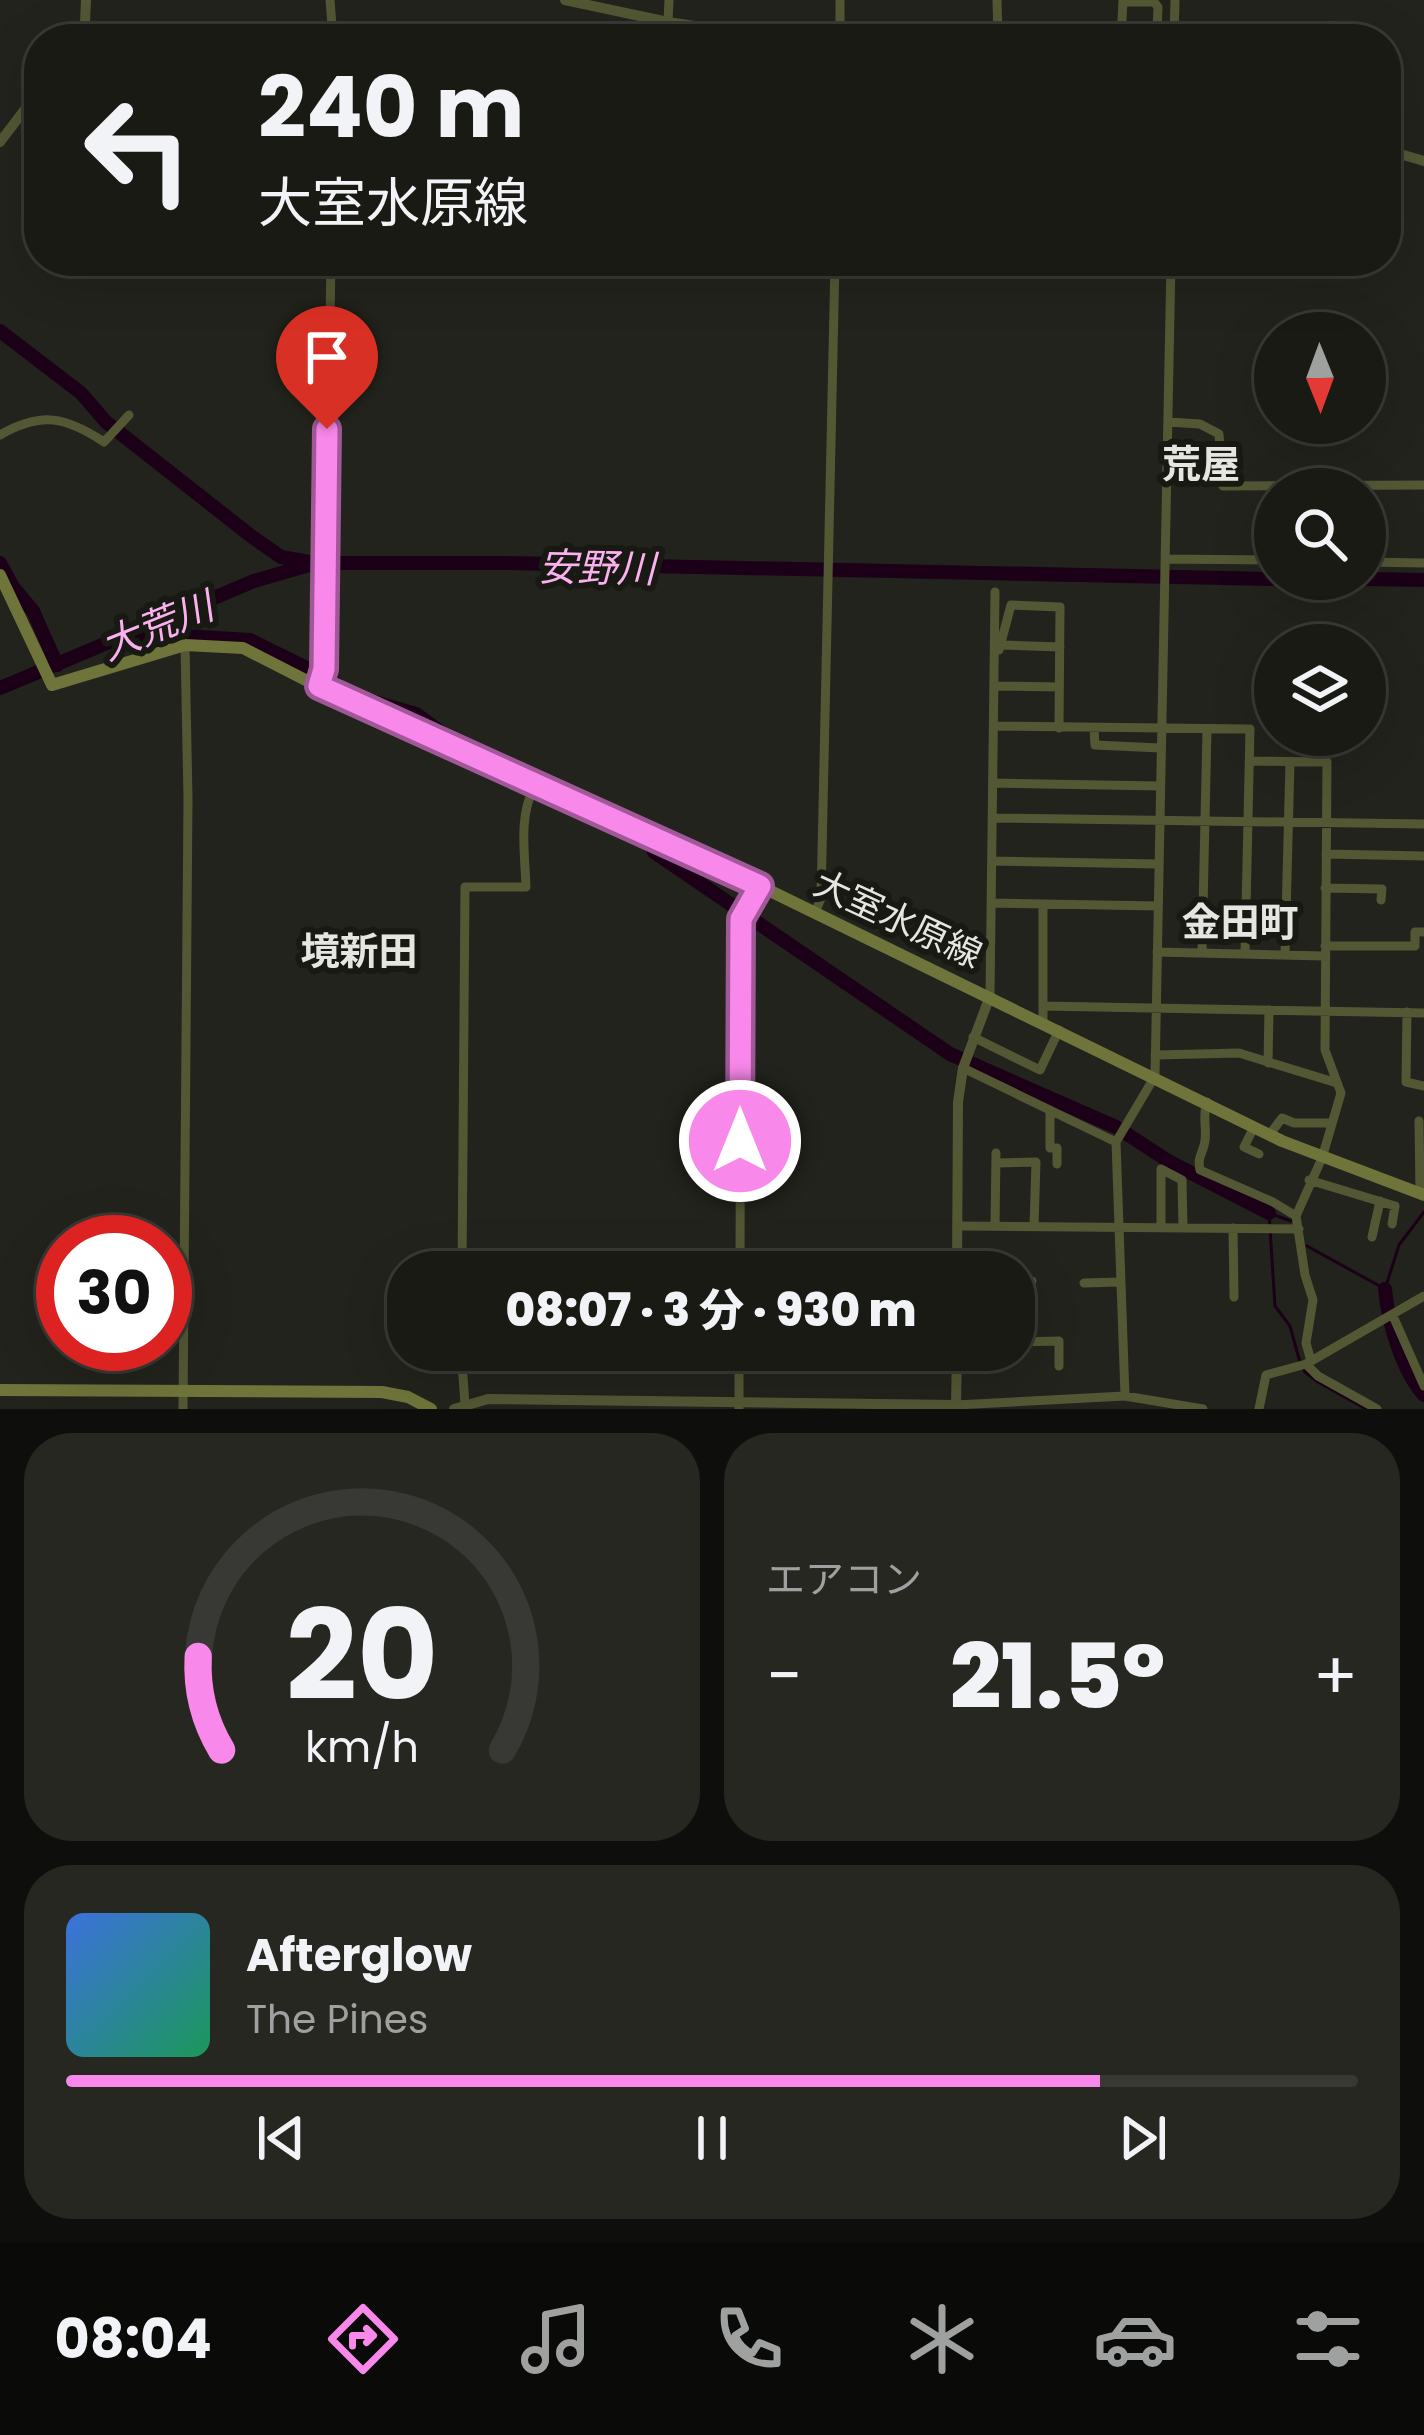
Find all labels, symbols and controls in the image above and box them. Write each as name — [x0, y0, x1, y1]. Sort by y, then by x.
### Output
text: 240 m — [258, 49, 524, 166]
icon: left — [60, 72, 216, 228]
text: 大室水原線 — [258, 165, 528, 241]
pin — [276, 306, 378, 429]
north arrow — [1254, 312, 1386, 444]
map controls — [1254, 312, 1386, 756]
icon: arrive — [294, 324, 360, 390]
district label: 荒屋 — [1162, 437, 1240, 492]
button: search — [1254, 468, 1386, 600]
water label: 安野川 — [538, 539, 660, 597]
water label: 大荒川 — [92, 577, 225, 673]
button: layers — [1254, 624, 1386, 756]
street label: 大室水原線 — [806, 858, 990, 980]
district label: 金田町 — [1181, 895, 1299, 950]
district label: 境新田 — [300, 924, 418, 979]
position arrow — [677, 1078, 803, 1204]
speed limit sign: 30 — [36, 1215, 192, 1371]
text: 08:07 · 3 分 · 930 m — [505, 1279, 917, 1342]
text: エアコン — [766, 1552, 922, 1607]
text: 20 — [286, 1568, 438, 1743]
text: 21.5° — [950, 1613, 1165, 1740]
text: − — [766, 1630, 802, 1722]
text: + — [1313, 1630, 1358, 1722]
text: km/h — [305, 1717, 419, 1777]
text: Afterglow — [246, 1924, 472, 1987]
text: The Pines — [246, 1992, 428, 2047]
icon: previous — [248, 2105, 314, 2171]
icon: pause — [679, 2105, 745, 2171]
icon: next — [1110, 2105, 1176, 2171]
icon: directions — [321, 2297, 405, 2381]
icon: music — [514, 2297, 598, 2381]
icon: phone — [707, 2297, 791, 2381]
icon: climate — [900, 2297, 984, 2381]
icon: car — [1093, 2297, 1177, 2381]
icon: filters — [1286, 2297, 1370, 2381]
text: 08:04 — [54, 2301, 212, 2377]

